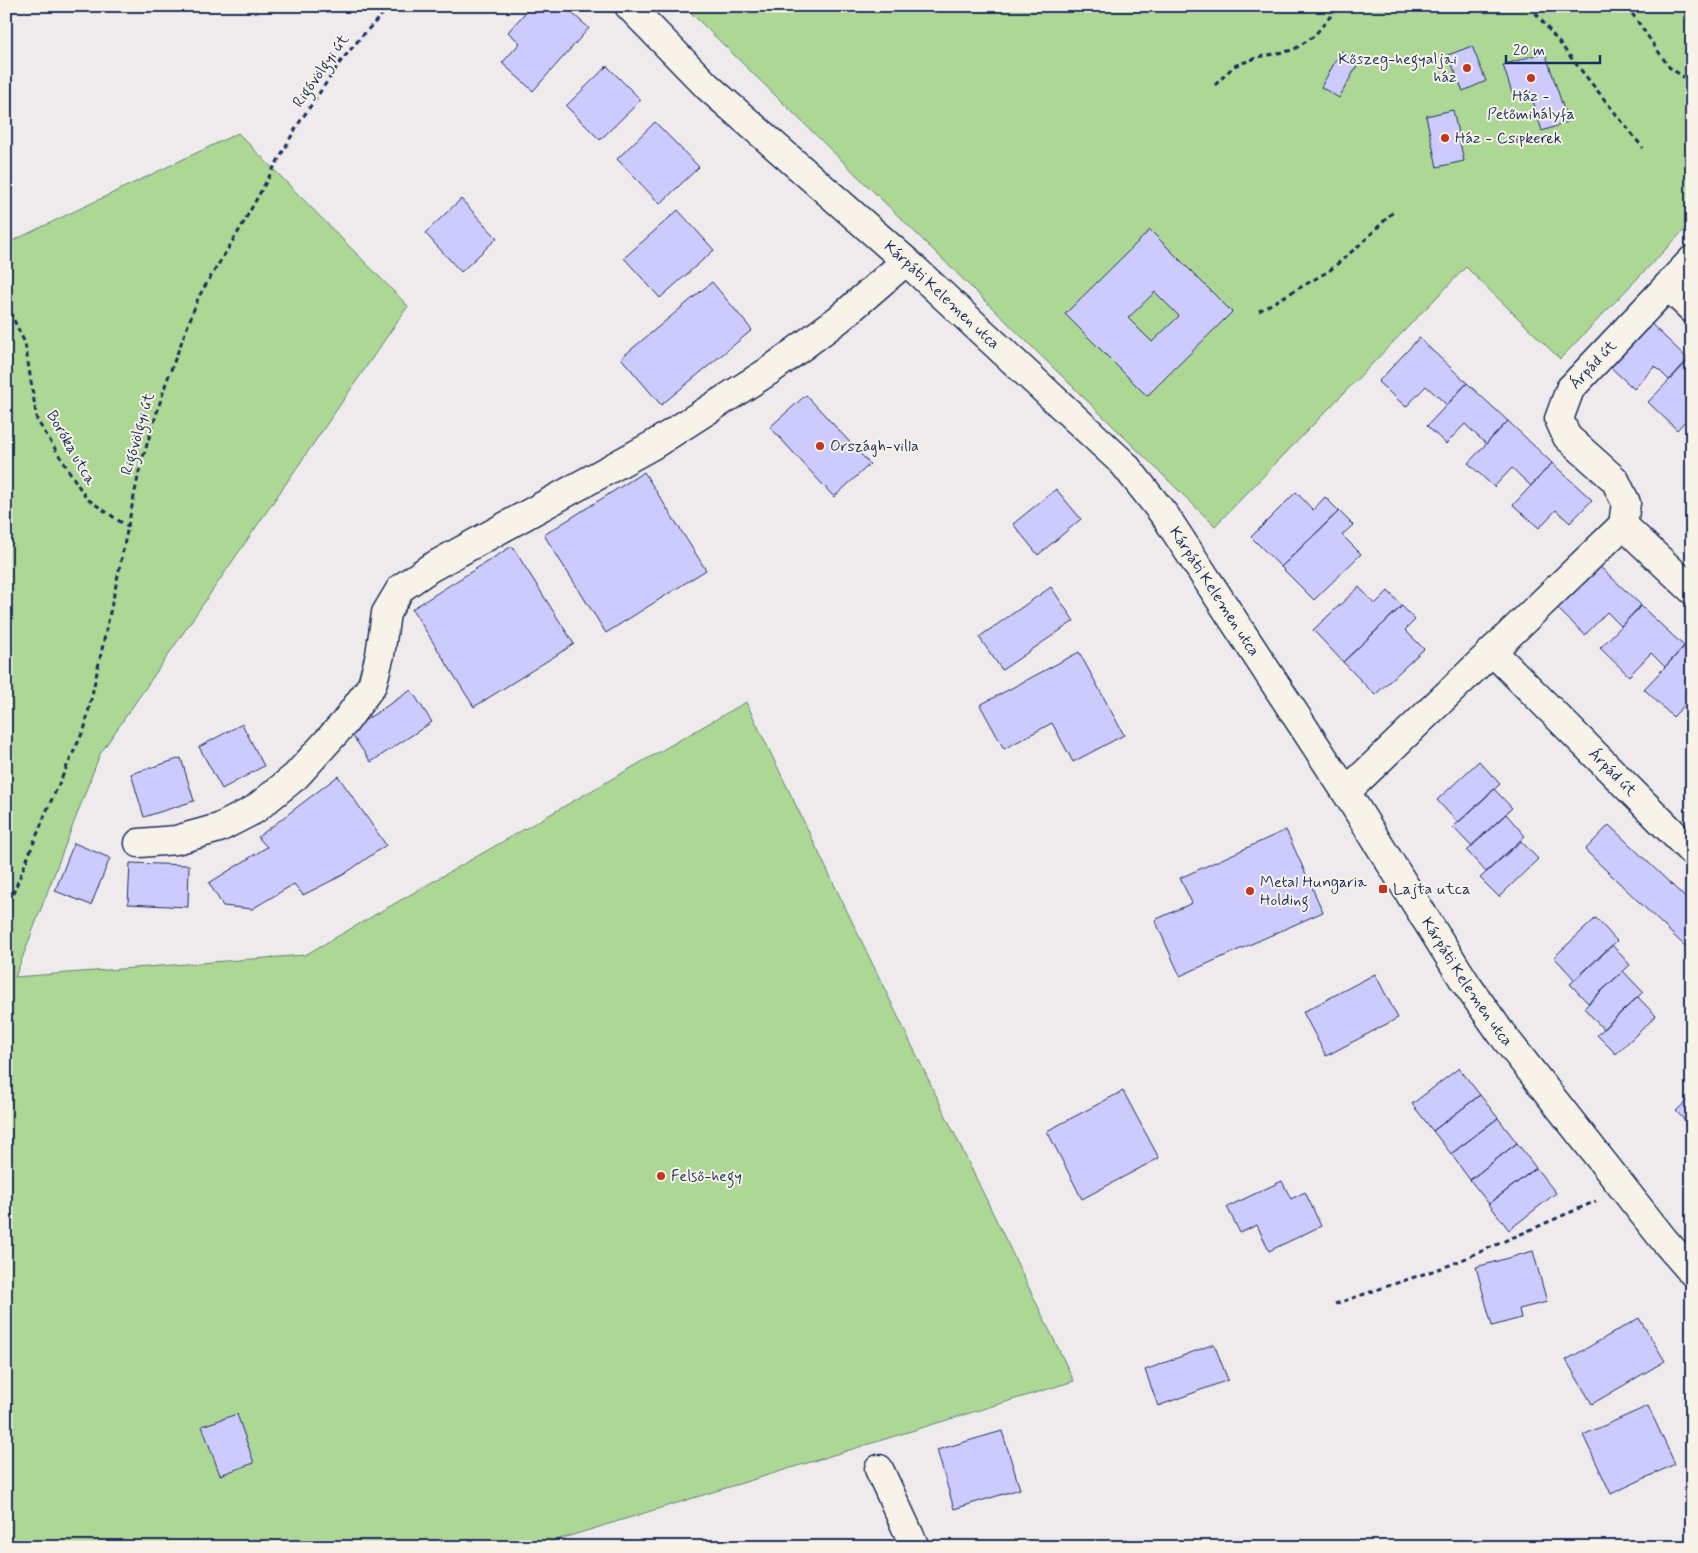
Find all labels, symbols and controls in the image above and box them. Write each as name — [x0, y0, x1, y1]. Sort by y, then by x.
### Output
street label: Rigóvölgyi út — [288, 30, 355, 112]
scale bar — [1506, 32, 1599, 64]
text: 20 m — [1513, 41, 1545, 61]
place label: Kőszeg-hegyaljai ház — [1338, 49, 1457, 88]
marker: Kőszeg-hegyaljai ház — [1461, 62, 1473, 74]
marker: Ház - Petőmihályfa — [1525, 72, 1537, 84]
place label: Ház - Petőmihályfa — [1487, 86, 1575, 125]
place label: Ház - Csipkerek — [1455, 128, 1562, 149]
marker: Ház - Csipkerek — [1439, 132, 1451, 144]
street label: Kárpáti Kelemen utca — [880, 236, 1004, 354]
street label: Árpád út — [1565, 335, 1622, 394]
street label: Rigóvölgyi út — [116, 390, 161, 478]
street label: Boróka utca — [41, 407, 101, 490]
place label: Országh-villa — [830, 436, 919, 457]
marker: Országh-villa — [814, 440, 826, 452]
street label: Kárpáti Kelemen utca — [1165, 523, 1265, 660]
street label: Árpád út — [1584, 743, 1642, 801]
place label: Metal Hungaria Holding — [1260, 872, 1367, 912]
place label: Lajta utca — [1393, 879, 1470, 900]
marker: Lajta utca — [1377, 883, 1389, 895]
marker: Metal Hungaria Holding — [1244, 885, 1256, 897]
street label: Kárpáti Kelemen utca — [1417, 913, 1518, 1050]
place label: Felső-hegy — [671, 1166, 742, 1188]
marker: Felső-hegy — [655, 1170, 667, 1182]

